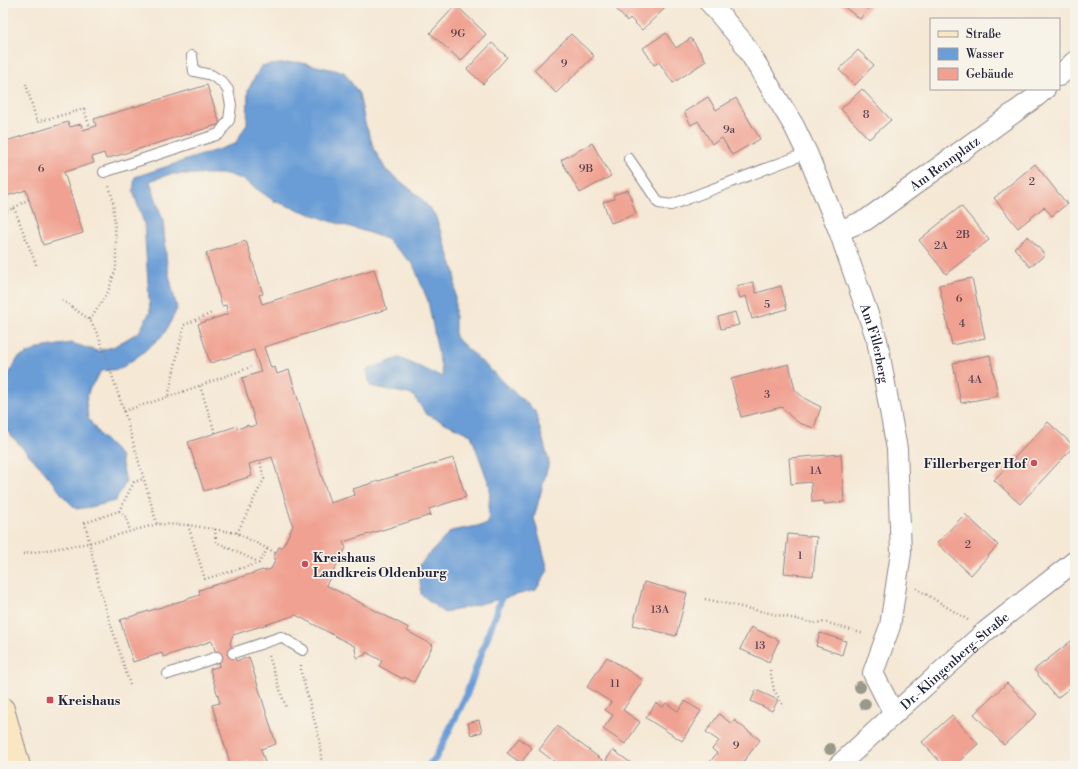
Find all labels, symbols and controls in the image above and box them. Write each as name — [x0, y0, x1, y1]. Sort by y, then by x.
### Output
legend — [930, 18, 1060, 90]
house number: 9G — [451, 27, 465, 41]
text: Straße — [966, 27, 1001, 42]
text: Wasser — [965, 47, 1004, 62]
house number: 9 — [561, 57, 568, 71]
text: Gebäude — [966, 67, 1014, 82]
house number: 8 — [863, 108, 870, 122]
house number: 9a — [723, 123, 736, 137]
street label: Am Rennplatz — [906, 133, 983, 195]
house number: 6 — [38, 162, 45, 176]
house number: 9B — [579, 162, 593, 176]
house number: 2 — [1029, 175, 1035, 189]
house number: 2B — [956, 228, 970, 242]
house number: 2A — [934, 239, 948, 253]
house number: 6 — [956, 292, 963, 306]
house number: 5 — [764, 298, 770, 312]
street label: Am Fillerberg — [856, 301, 892, 385]
house number: 4 — [959, 317, 966, 331]
house number: 4A — [968, 373, 982, 387]
house number: 3 — [764, 388, 770, 402]
place label: Fillerberger Hof — [924, 456, 1027, 472]
marker: Fillerberger Hof — [1029, 458, 1039, 468]
house number: 1A — [810, 464, 823, 478]
house number: 2 — [965, 538, 971, 552]
house number: 1 — [798, 549, 803, 563]
place label: Kreishaus Landkreis Oldenburg — [313, 550, 447, 581]
marker: Kreishaus Landkreis Oldenburg — [300, 559, 310, 569]
house number: 13A — [651, 603, 670, 617]
street label: Dr.-Klingenberg-Straße — [897, 609, 1013, 713]
house number: 13 — [755, 639, 765, 653]
house number: 11 — [610, 677, 620, 691]
place label: Kreishaus — [58, 693, 121, 709]
marker: Kreishaus — [45, 695, 55, 705]
house number: 9 — [733, 739, 740, 753]

